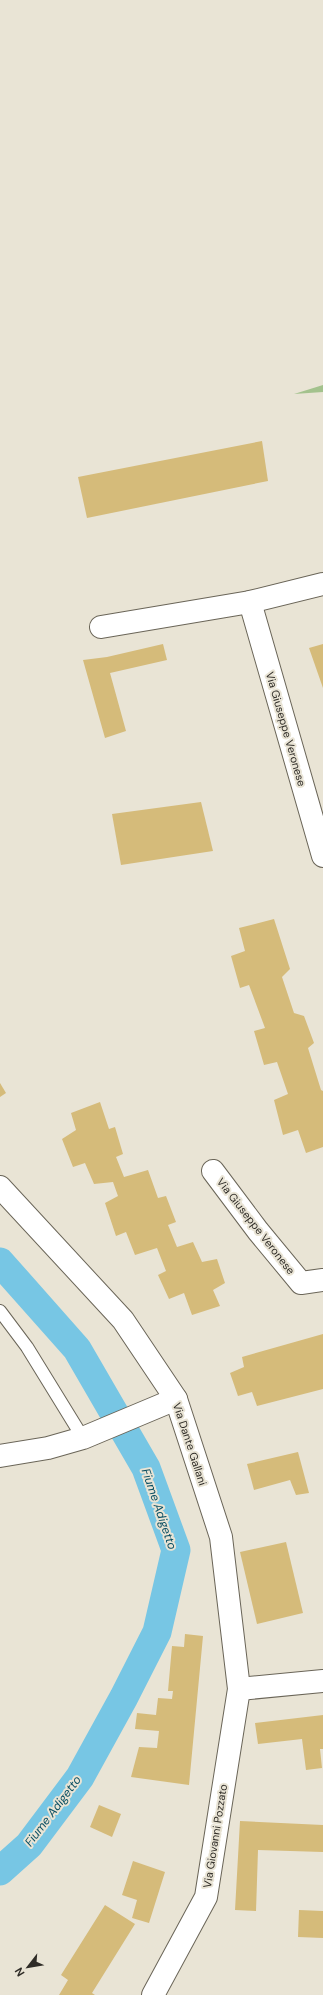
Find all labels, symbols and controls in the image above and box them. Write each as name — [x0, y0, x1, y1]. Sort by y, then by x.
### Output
street label: Via Giuseppe Veronese — [263, 670, 309, 788]
street label: Via Giuseppe Veronese — [214, 1175, 298, 1277]
street label: Via Dante Gallani — [170, 1401, 210, 1487]
water label: Fiume Adigetto — [138, 1466, 180, 1552]
water label: Fiume Adigetto — [21, 1772, 85, 1850]
street label: Via Giovanni Pozzato — [200, 1783, 230, 1889]
north arrow — [8, 1947, 48, 1987]
text: N — [11, 1965, 27, 1979]

